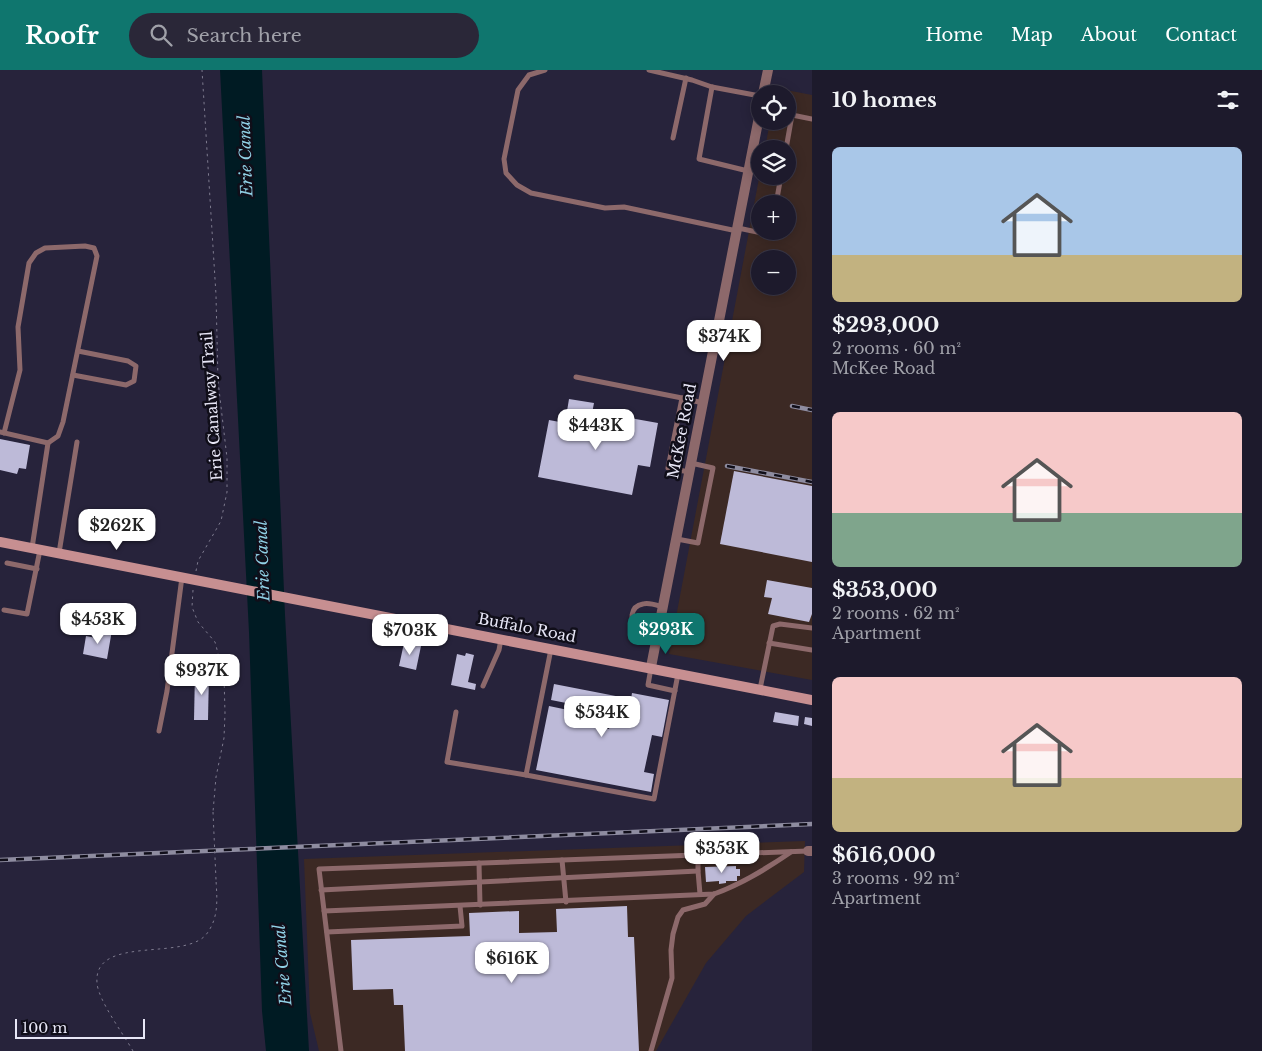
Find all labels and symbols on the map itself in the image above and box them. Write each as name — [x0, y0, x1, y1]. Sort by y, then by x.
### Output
water label: Erie Canal — [234, 114, 256, 198]
pin: $374K — [689, 320, 759, 362]
street label: Erie Canalway Trail — [197, 331, 226, 481]
street label: McKee Road — [663, 382, 700, 480]
pin: $443K — [561, 408, 631, 451]
pin: $262K — [82, 508, 152, 551]
water label: Erie Canal — [251, 519, 273, 603]
pin: $453K — [63, 602, 133, 645]
street label: Buffalo Road — [476, 609, 578, 646]
pin: $293K — [631, 612, 701, 655]
pin: $703K — [375, 614, 445, 656]
pin: $937K — [167, 654, 237, 696]
pin: $534K — [567, 696, 637, 738]
pin: $353K — [687, 832, 757, 874]
water label: Erie Canal — [268, 923, 296, 1007]
pin: $616K — [477, 942, 547, 984]
scale bar — [15, 1016, 145, 1039]

